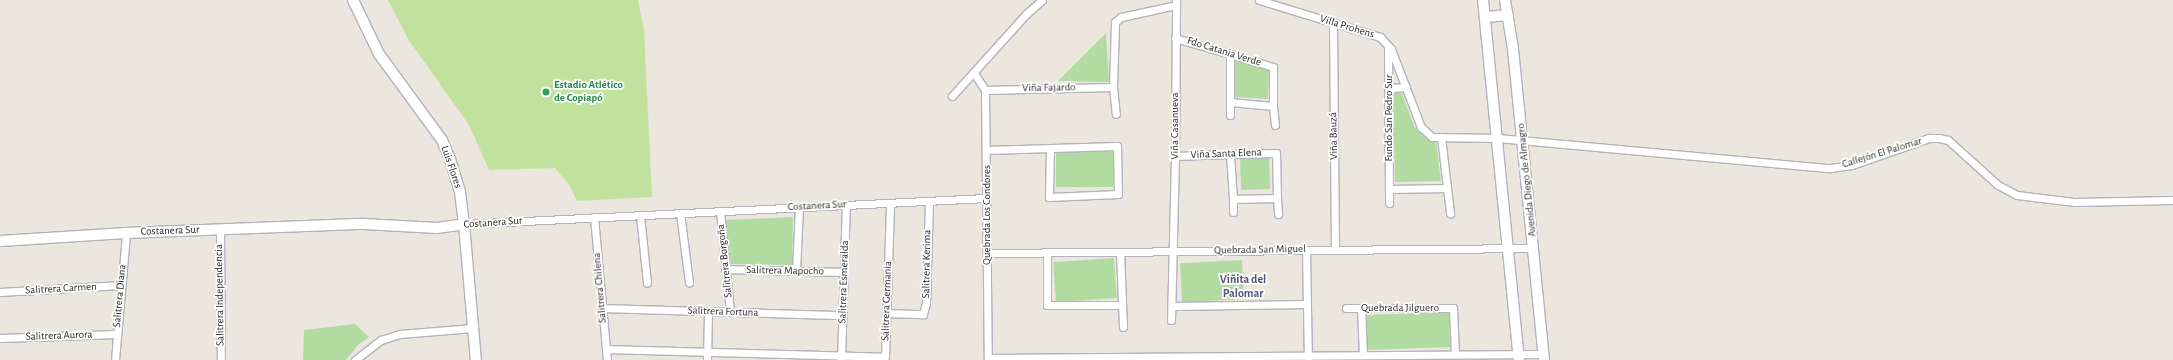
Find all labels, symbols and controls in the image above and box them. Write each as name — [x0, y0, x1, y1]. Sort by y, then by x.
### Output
street label: Villa Prohens — [1318, 12, 1376, 42]
street label: Fdo Catania Verde — [1185, 34, 1263, 70]
street label: Fundo San Pedro Sur — [1382, 75, 1396, 161]
place label: Estadio Atlético de Copiapó — [554, 79, 623, 105]
street label: Viña Fajardo — [1022, 81, 1076, 95]
marker: Estadio Atlético de Copiapó — [541, 87, 551, 97]
street label: Viña Casanueva — [1168, 92, 1182, 160]
street label: Viña Bauzá — [1327, 112, 1341, 160]
street label: Avenida Diego de Almagro — [1514, 123, 1540, 237]
street label: Callejón El Palomar — [1841, 135, 1923, 171]
street label: Luis Flores — [438, 144, 464, 190]
street label: Viña Santa Elena — [1190, 146, 1262, 162]
street label: Quebrada Los Condores — [980, 165, 994, 265]
street label: Costanera Sur — [787, 198, 847, 214]
street label: Costanera Sur — [463, 214, 523, 232]
street label: Costanera Sur — [140, 223, 200, 239]
street label: Salitrera Borgoña — [715, 224, 735, 298]
street label: Salitrera Kerima — [920, 229, 934, 299]
street label: Salitrera Esmeralda — [836, 240, 852, 324]
street label: Quebrada San Miguel — [1214, 243, 1306, 257]
street label: Salitrera Independencia — [213, 244, 227, 346]
street label: Salitrera Chilena — [590, 252, 610, 324]
street label: Salitrera Germania — [879, 261, 895, 341]
street label: Salitrera Diana — [111, 264, 129, 328]
street label: Salitrera Mapocho — [746, 264, 824, 278]
district label: Viñita del Palomar — [1220, 273, 1266, 301]
street label: Salitrera Carmen — [25, 281, 97, 297]
street label: Quebrada Jilguero — [1361, 301, 1439, 315]
street label: Salitrera Fortuna — [687, 304, 759, 320]
street label: Salitrera Aurora — [25, 328, 93, 344]

